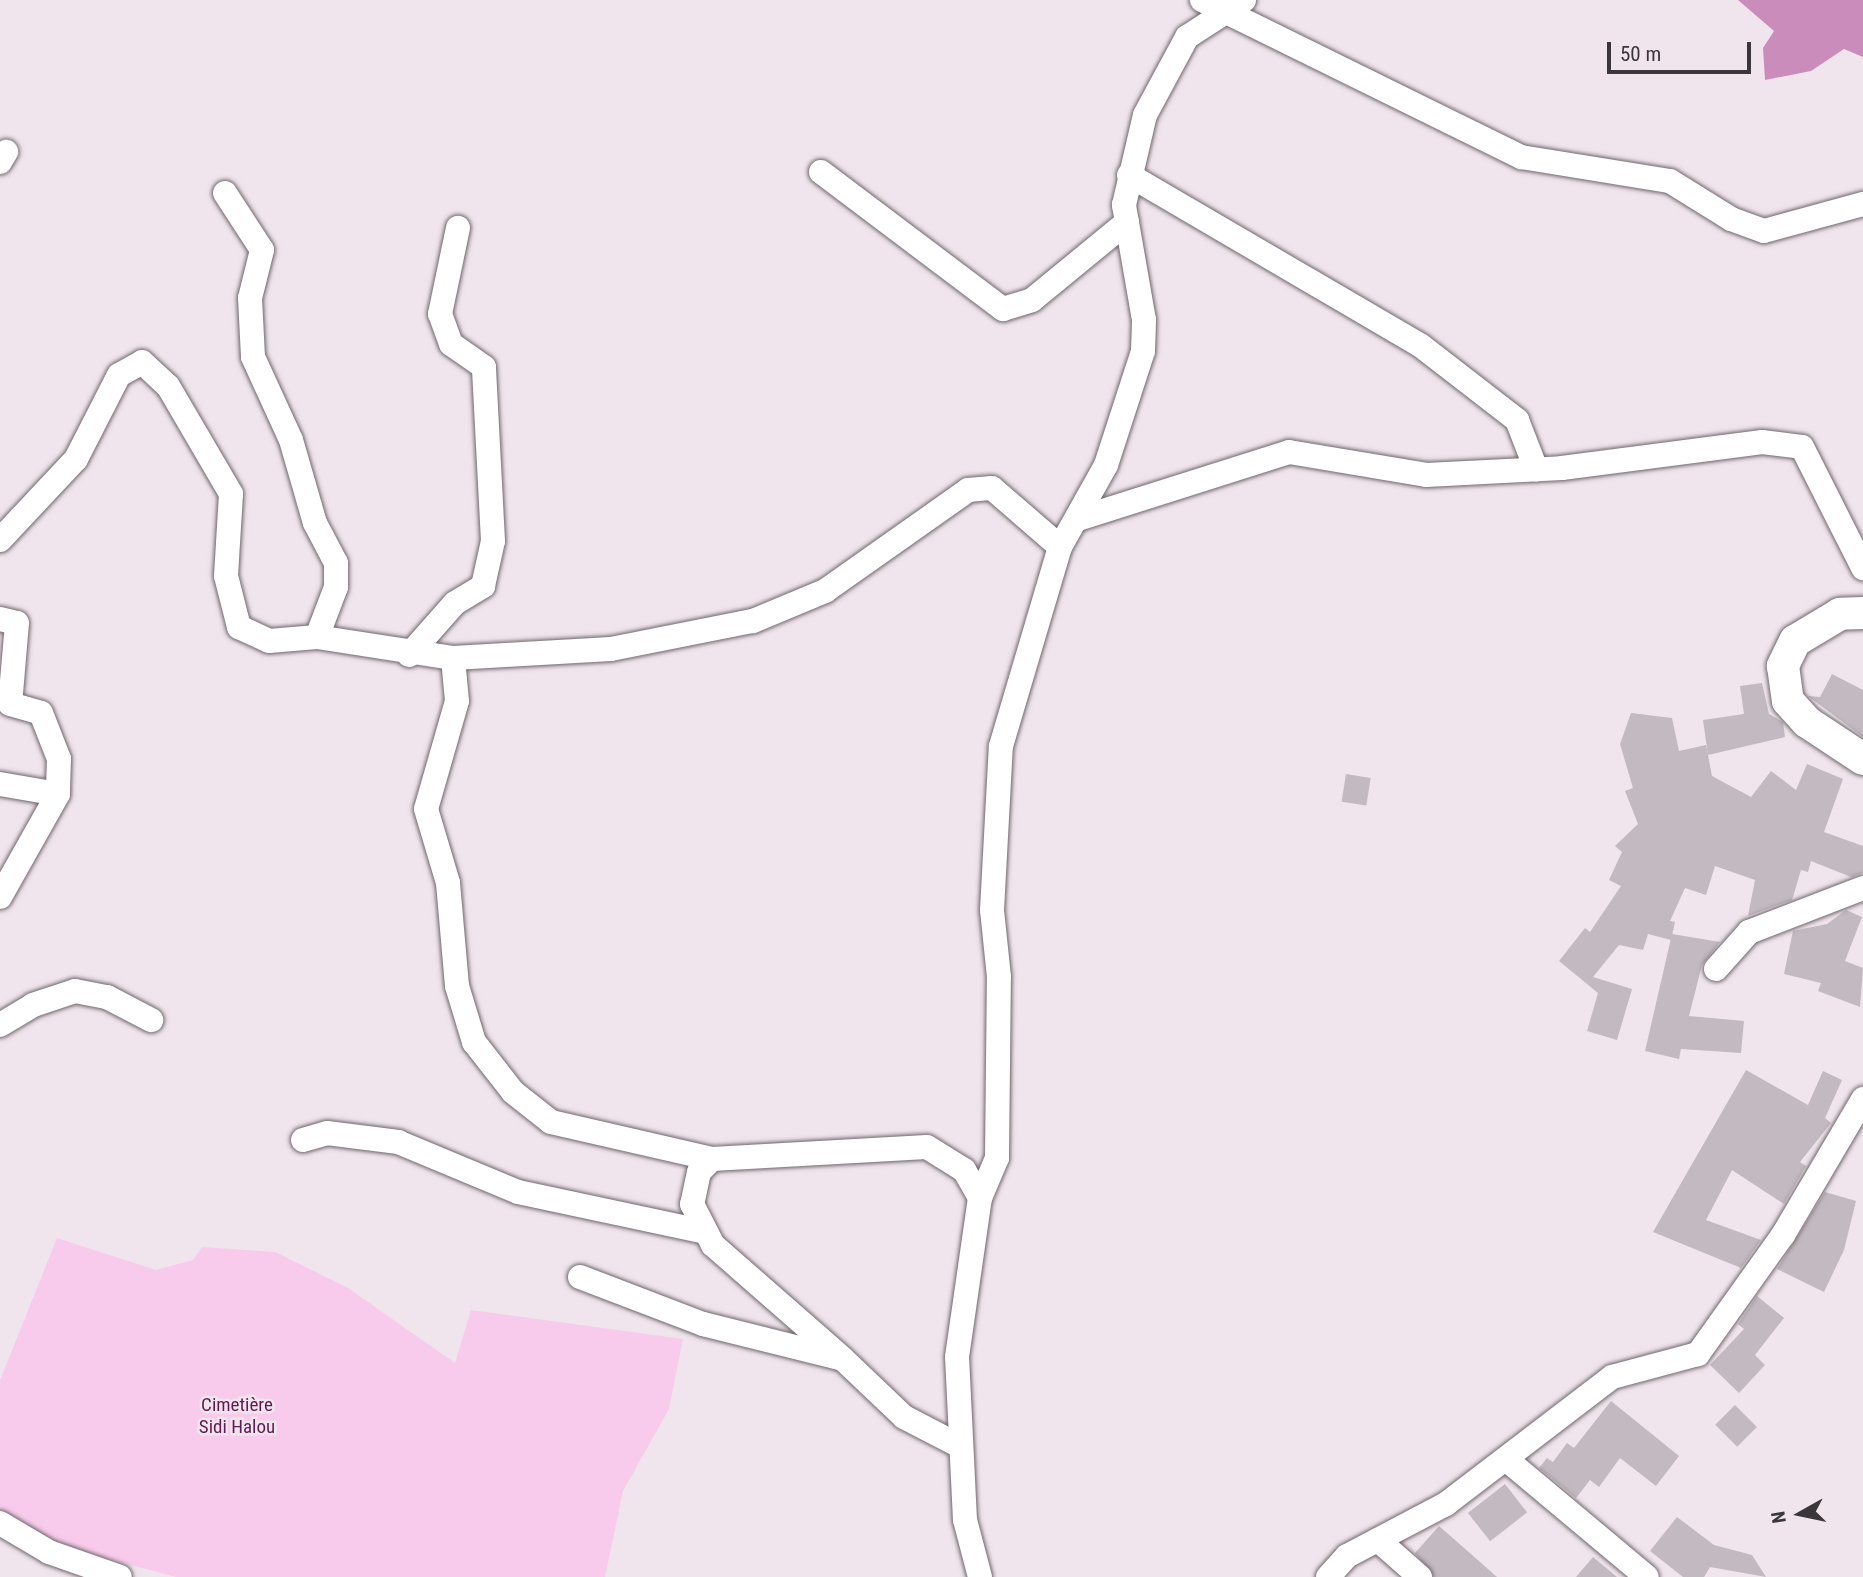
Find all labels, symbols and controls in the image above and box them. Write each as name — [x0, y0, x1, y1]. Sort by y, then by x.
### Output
scale bar — [1611, 28, 1755, 72]
text: 50 m — [1620, 42, 1661, 66]
park label: Cimetière Sidi Halou — [199, 1394, 275, 1438]
north arrow — [1765, 1479, 1835, 1549]
text: N — [1766, 1510, 1791, 1525]

